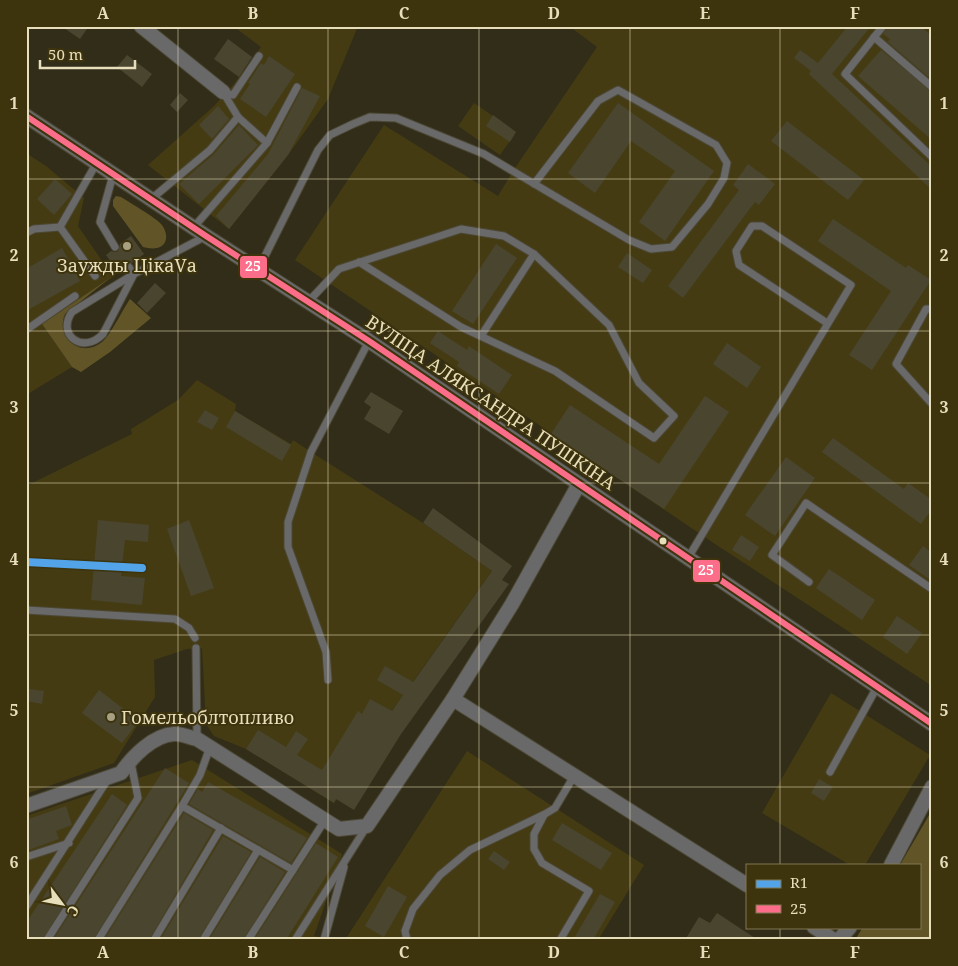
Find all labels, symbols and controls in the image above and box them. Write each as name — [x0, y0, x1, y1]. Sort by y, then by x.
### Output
text: A — [97, 2, 110, 24]
text: B — [248, 2, 259, 24]
text: C — [399, 2, 410, 24]
text: D — [548, 2, 560, 24]
text: E — [700, 2, 710, 24]
text: F — [850, 2, 860, 24]
scale bar — [40, 38, 135, 70]
text: 50 m — [48, 44, 83, 64]
text: 1 — [9, 92, 19, 114]
text: 1 — [939, 92, 949, 114]
marker: Заужды ЦікаVа — [121, 240, 133, 252]
text: 2 — [9, 244, 19, 266]
text: 2 — [939, 244, 949, 266]
place label: Заужды ЦікаVа — [57, 253, 197, 277]
line badge: 25 — [239, 255, 268, 279]
text: 25 — [245, 256, 261, 275]
street label: ВУЛІЦА АЛЯКСАНДРА ПУШКІНА — [361, 309, 621, 495]
text: 3 — [9, 396, 19, 418]
text: 3 — [939, 396, 949, 418]
unlabelled marker — [658, 536, 668, 546]
text: 4 — [9, 548, 19, 570]
text: 4 — [939, 548, 949, 570]
line badge: 25 — [692, 559, 721, 583]
text: 25 — [698, 560, 714, 579]
text: 5 — [9, 699, 19, 721]
text: 5 — [939, 699, 949, 721]
place label: Гомельоблтопливо — [121, 705, 294, 729]
marker: Гомельоблтопливо — [105, 711, 117, 723]
text: 6 — [9, 851, 19, 873]
text: 6 — [939, 851, 949, 873]
legend — [746, 864, 920, 928]
text: R1 — [790, 872, 808, 892]
north arrow — [38, 878, 88, 928]
text: 25 — [790, 898, 807, 918]
text: С — [63, 902, 84, 920]
text: A — [97, 941, 110, 963]
text: B — [248, 941, 259, 963]
text: C — [399, 941, 410, 963]
text: D — [548, 941, 560, 963]
text: E — [700, 941, 710, 963]
text: F — [850, 941, 860, 963]

